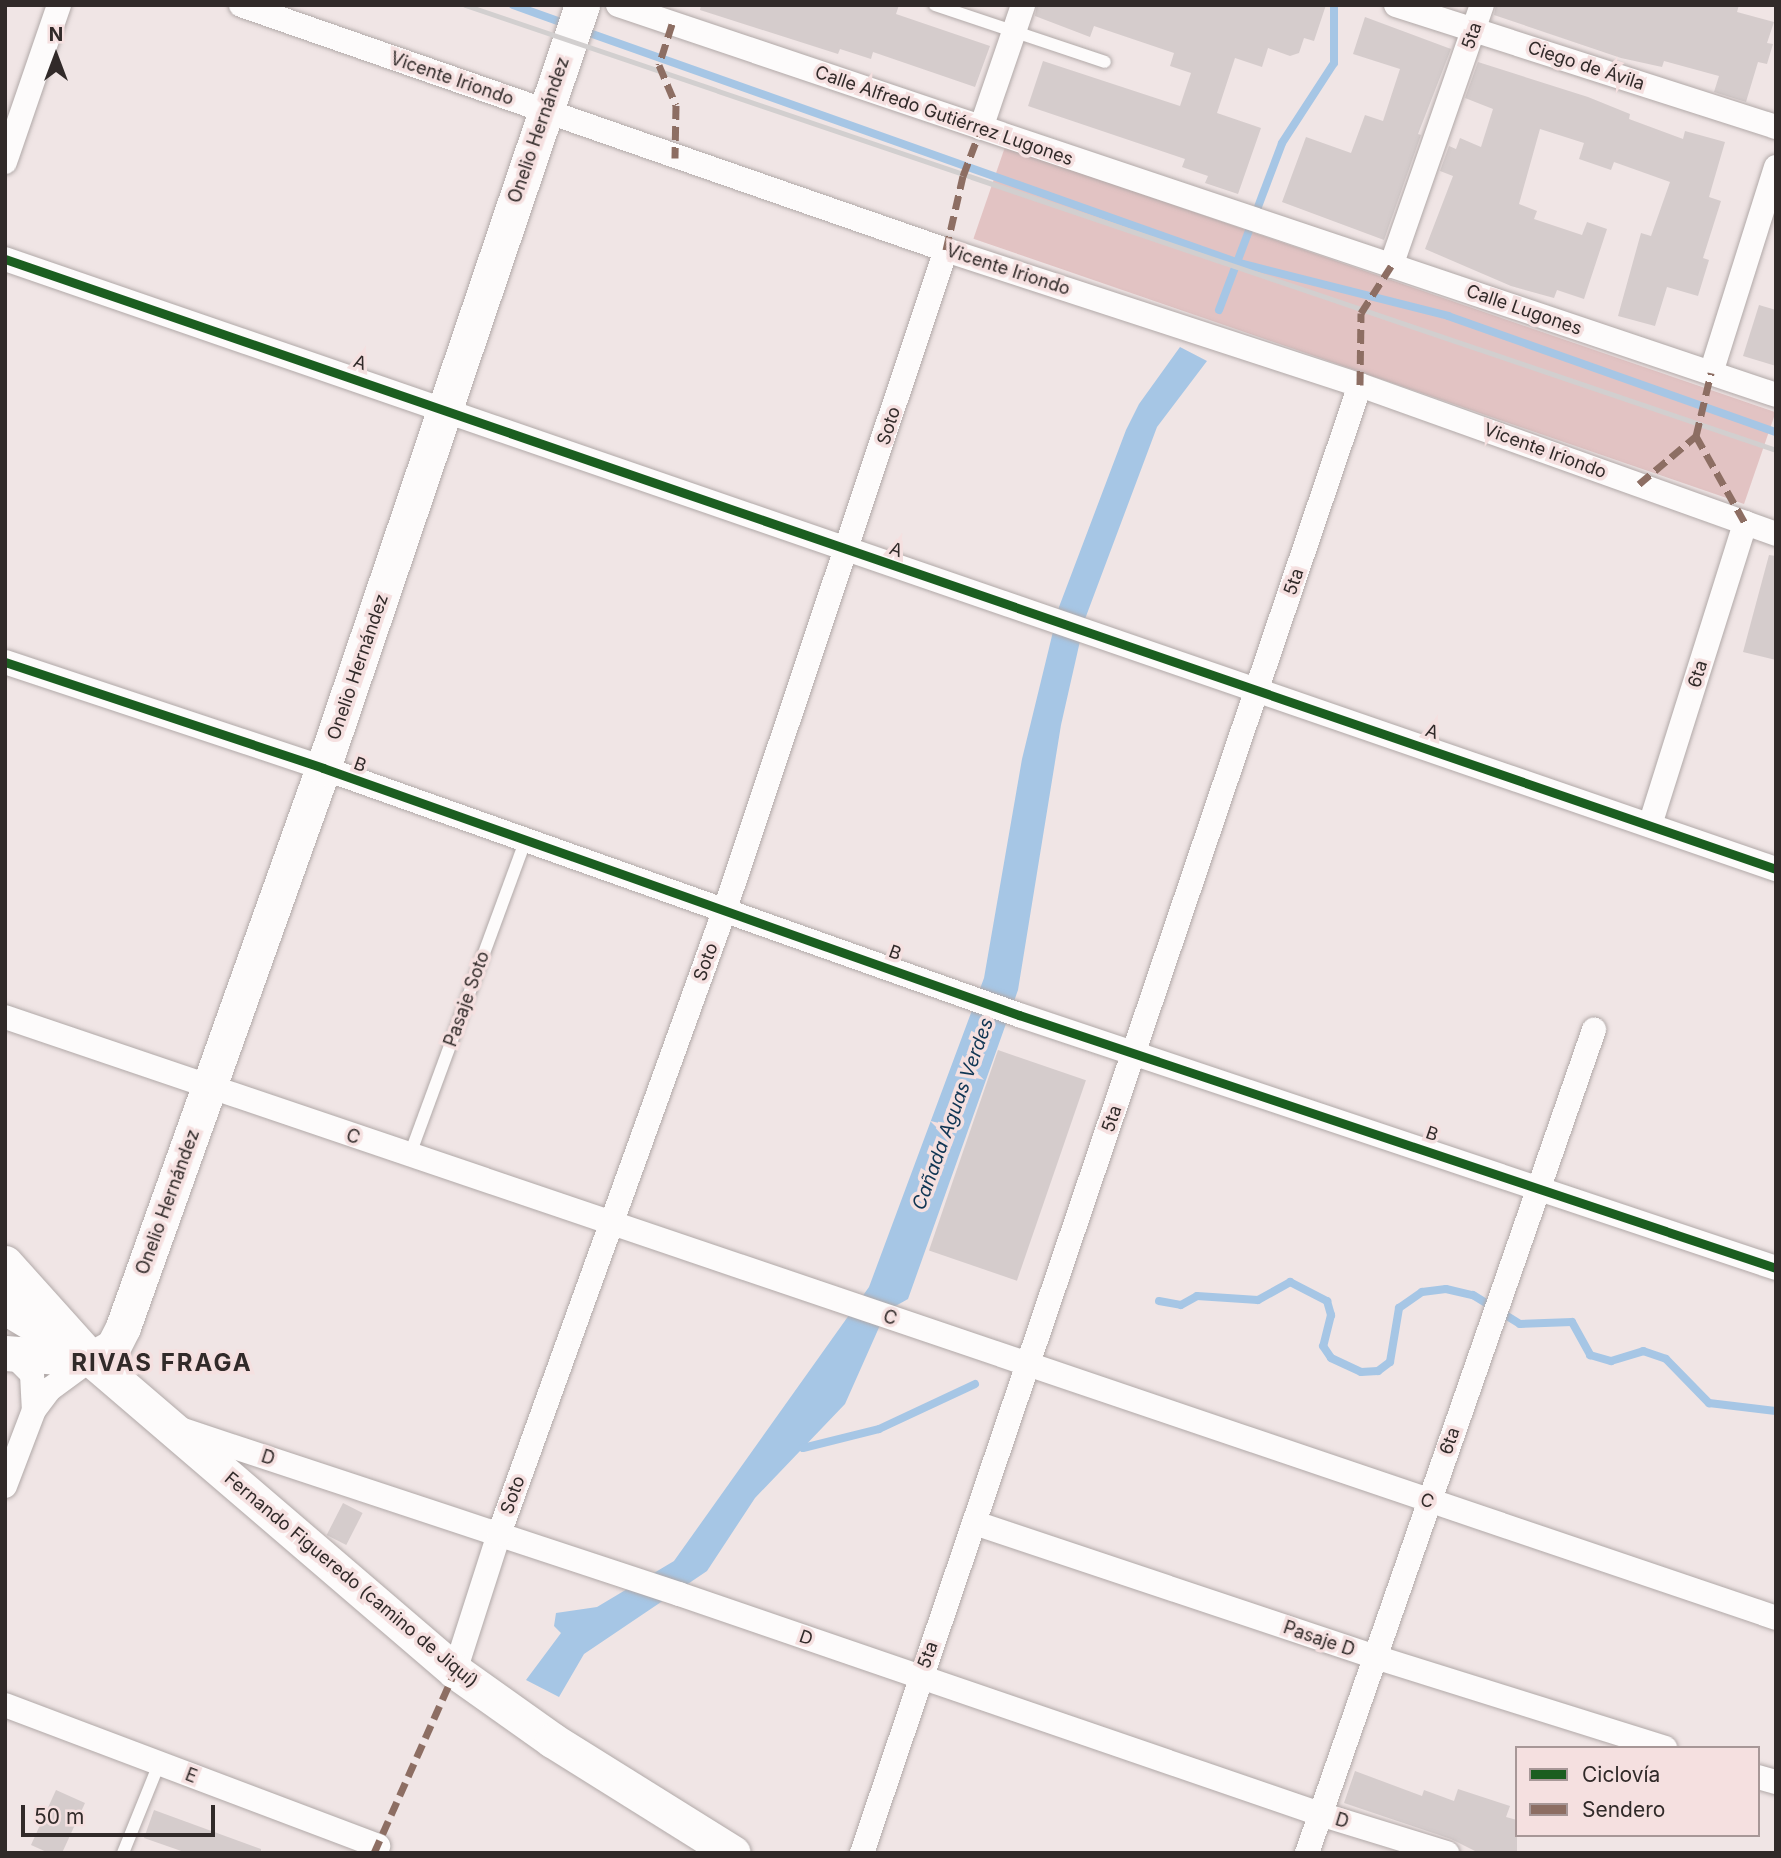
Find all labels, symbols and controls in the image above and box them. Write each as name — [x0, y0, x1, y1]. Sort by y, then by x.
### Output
street label: 5ta — [1457, 20, 1487, 52]
north arrow — [21, 21, 91, 91]
text: N — [49, 23, 63, 46]
street label: Ciego de Ávila — [1525, 37, 1647, 95]
street label: Vicente Iriondo — [388, 48, 516, 110]
street label: Onelio Hernández — [504, 54, 574, 206]
street label: Calle Alfredo Gutiérrez Lugones — [812, 62, 1076, 170]
street label: Vicente Iriondo — [943, 240, 1073, 300]
street label: Calle Lugones — [1463, 280, 1585, 340]
street label: A — [351, 351, 369, 375]
street label: Soto — [873, 404, 905, 448]
street label: Vicente Iriondo — [1481, 419, 1609, 483]
street label: A — [886, 538, 906, 562]
street label: 5ta — [1279, 566, 1309, 598]
street label: Onelio Hernández — [323, 591, 393, 743]
street label: 6ta — [1684, 658, 1712, 690]
street label: A — [1423, 720, 1441, 744]
street label: B — [351, 753, 369, 777]
street label: Soto — [689, 940, 723, 984]
street label: B — [886, 941, 904, 965]
street label: Pasaje Soto — [440, 948, 494, 1050]
water label: Cañada Aguas Verdes — [908, 1015, 998, 1213]
street label: 5ta — [1097, 1103, 1127, 1135]
street label: B — [1423, 1122, 1441, 1146]
street label: C — [343, 1125, 363, 1149]
street label: Onelio Hernández — [132, 1126, 204, 1278]
street label: C — [880, 1306, 900, 1330]
district label: RIVAS FRAGA — [73, 1349, 251, 1377]
street label: 6ta — [1435, 1425, 1465, 1457]
street label: D — [258, 1446, 278, 1470]
street label: Fernando Figueredo (camino de Jiquí) — [220, 1468, 482, 1692]
street label: Soto — [496, 1473, 530, 1517]
street label: C — [1417, 1489, 1437, 1513]
street label: Pasaje D — [1280, 1617, 1358, 1661]
street label: D — [796, 1626, 816, 1650]
street label: 5ta — [913, 1639, 943, 1671]
legend — [1515, 1746, 1760, 1837]
text: Ciclovía — [1582, 1762, 1660, 1787]
street label: E — [182, 1764, 200, 1788]
scale bar — [24, 1792, 219, 1836]
text: Sendero — [1582, 1797, 1665, 1822]
text: 50 m — [34, 1804, 84, 1829]
street label: D — [1333, 1809, 1351, 1833]

